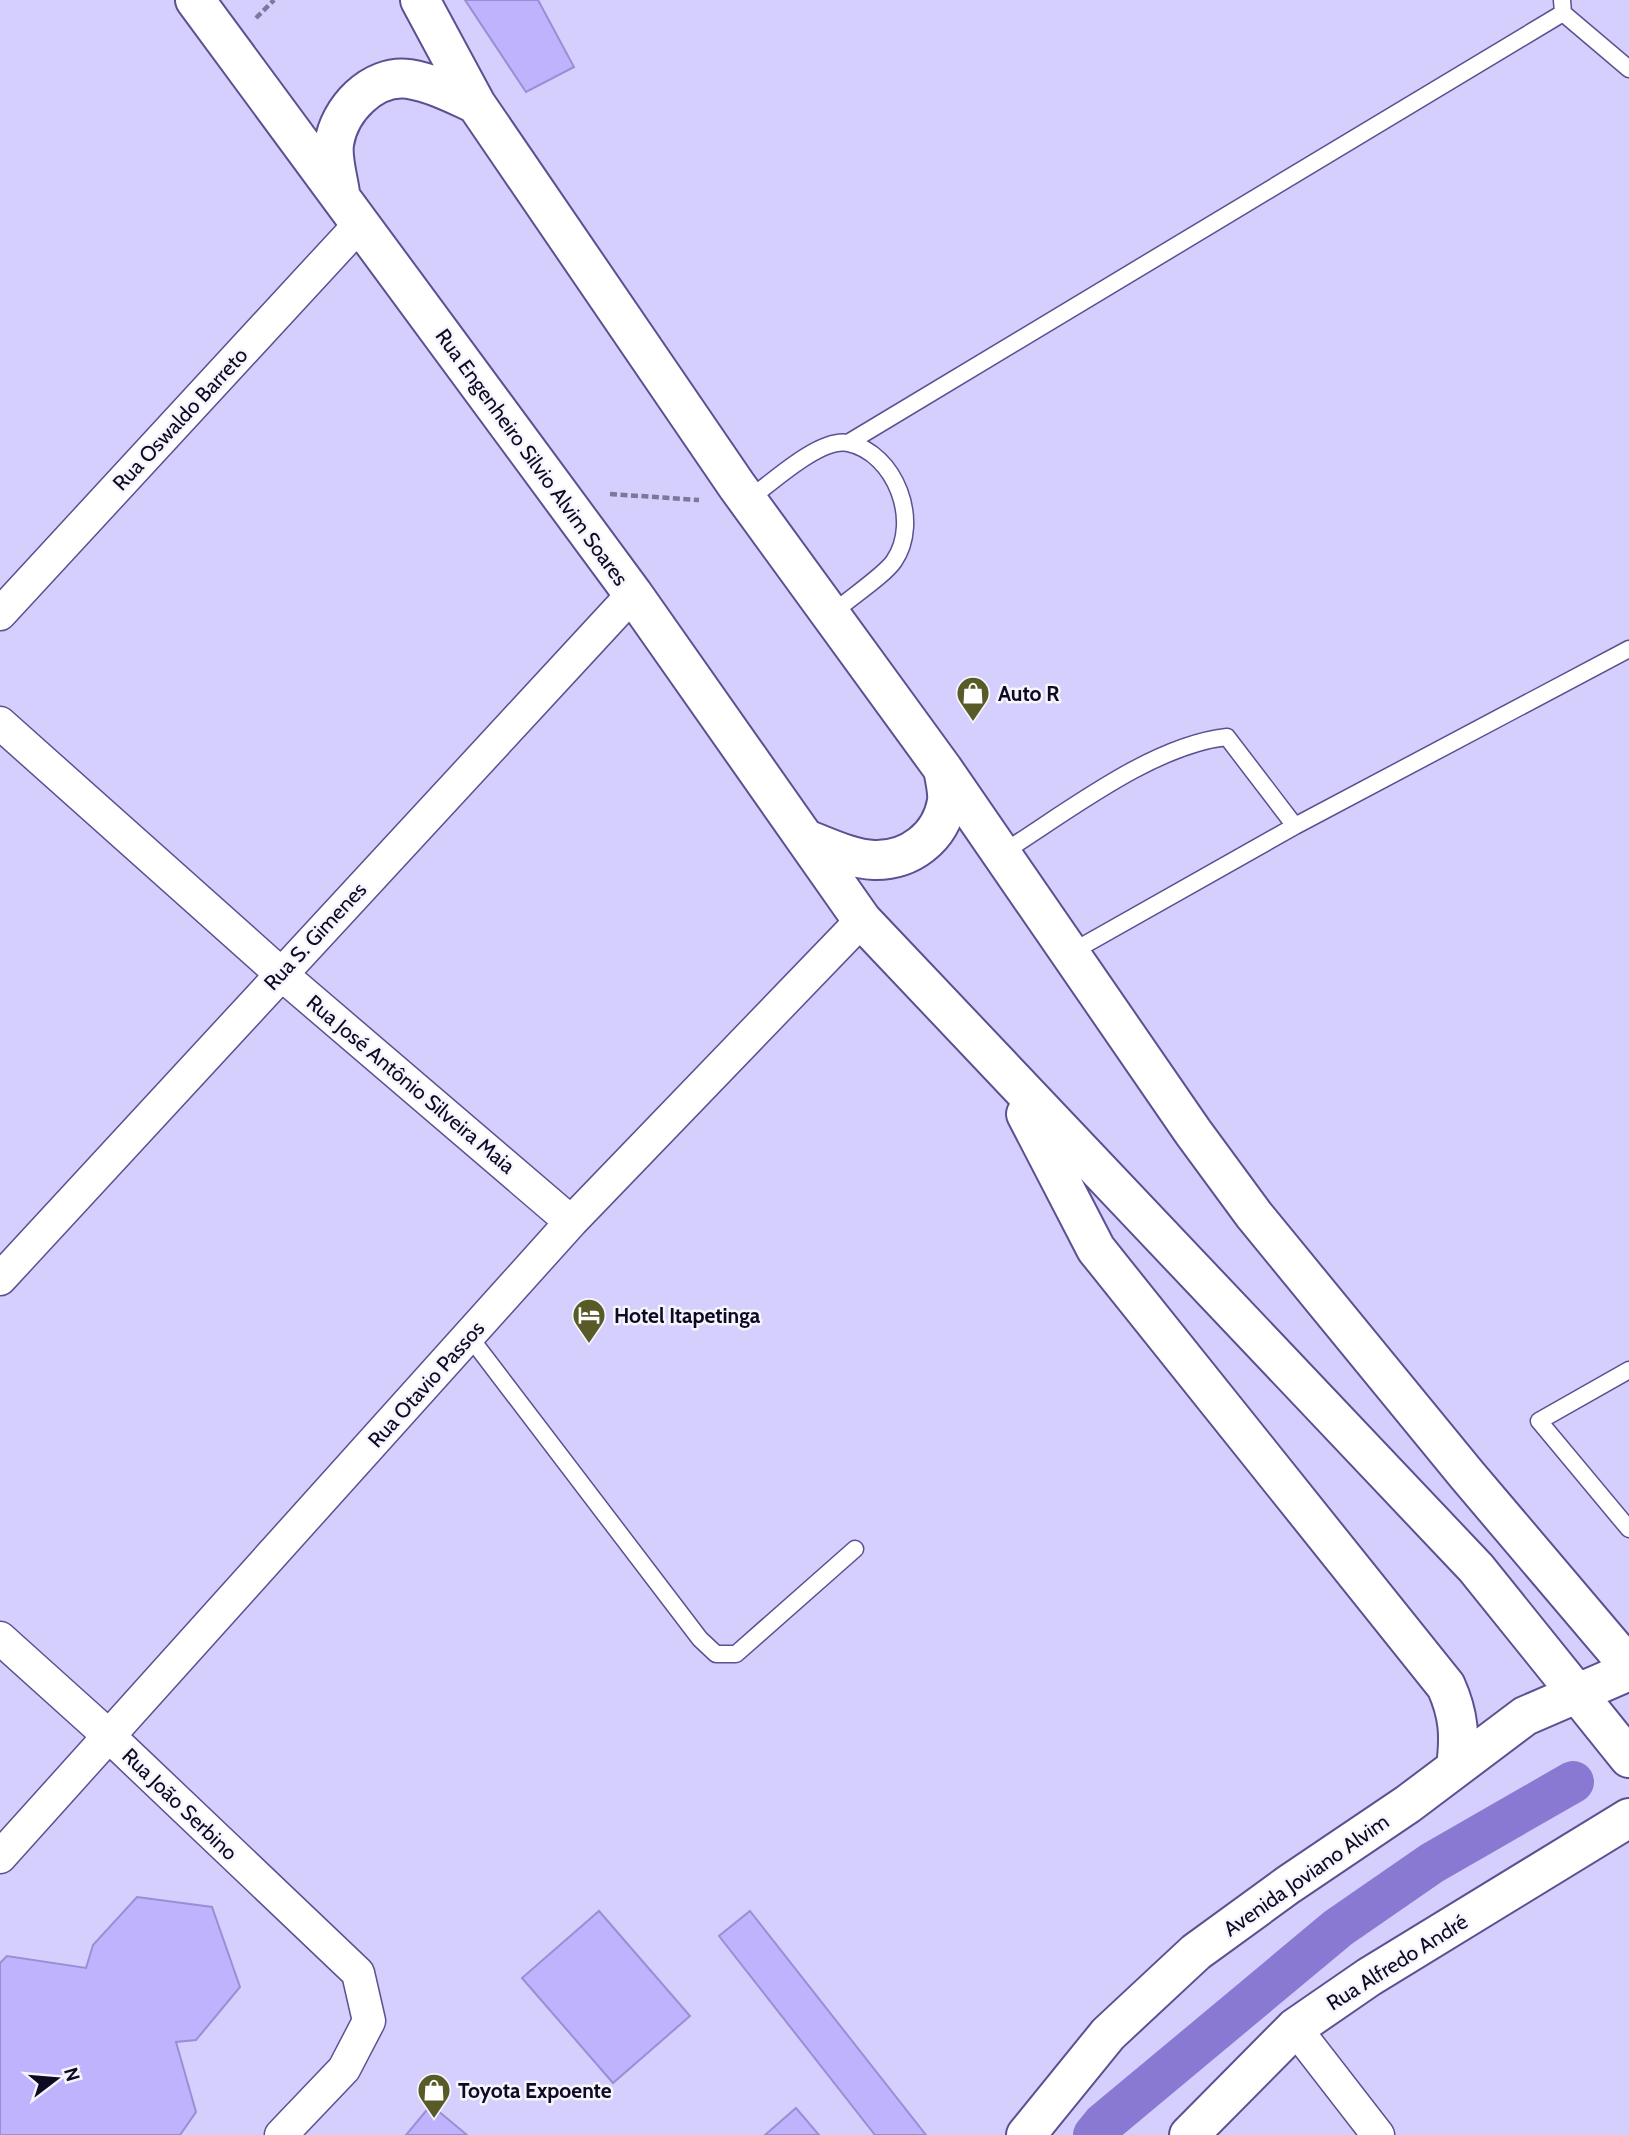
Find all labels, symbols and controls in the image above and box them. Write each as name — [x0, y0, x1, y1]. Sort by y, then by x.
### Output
street label: Rua Engenheiro Silvio Alvim Soares — [430, 324, 634, 591]
street label: Rua Oswaldo Barreto — [107, 343, 253, 495]
shop icon: Auto R — [954, 674, 992, 723]
place label: Auto R — [998, 681, 1059, 706]
street label: Rua S. Gimenes — [259, 877, 372, 995]
street label: Rua José Antônio Silveira Maia — [302, 990, 520, 1178]
hotel icon: Hotel Itapetinga — [570, 1296, 608, 1345]
place label: Hotel Itapetinga — [614, 1303, 761, 1328]
street label: Rua Otavio Passos — [363, 1315, 490, 1452]
street label: Rua João Serbino — [117, 1743, 243, 1865]
street label: Avenida Joviano Alvim — [1219, 1809, 1393, 1941]
street label: Rua Alfredo André — [1322, 1909, 1472, 2015]
north arrow — [21, 2044, 91, 2114]
text: N — [59, 2065, 85, 2084]
shop icon: Toyota Expoente — [415, 2071, 453, 2120]
place label: Toyota Expoente — [458, 2078, 612, 2103]

